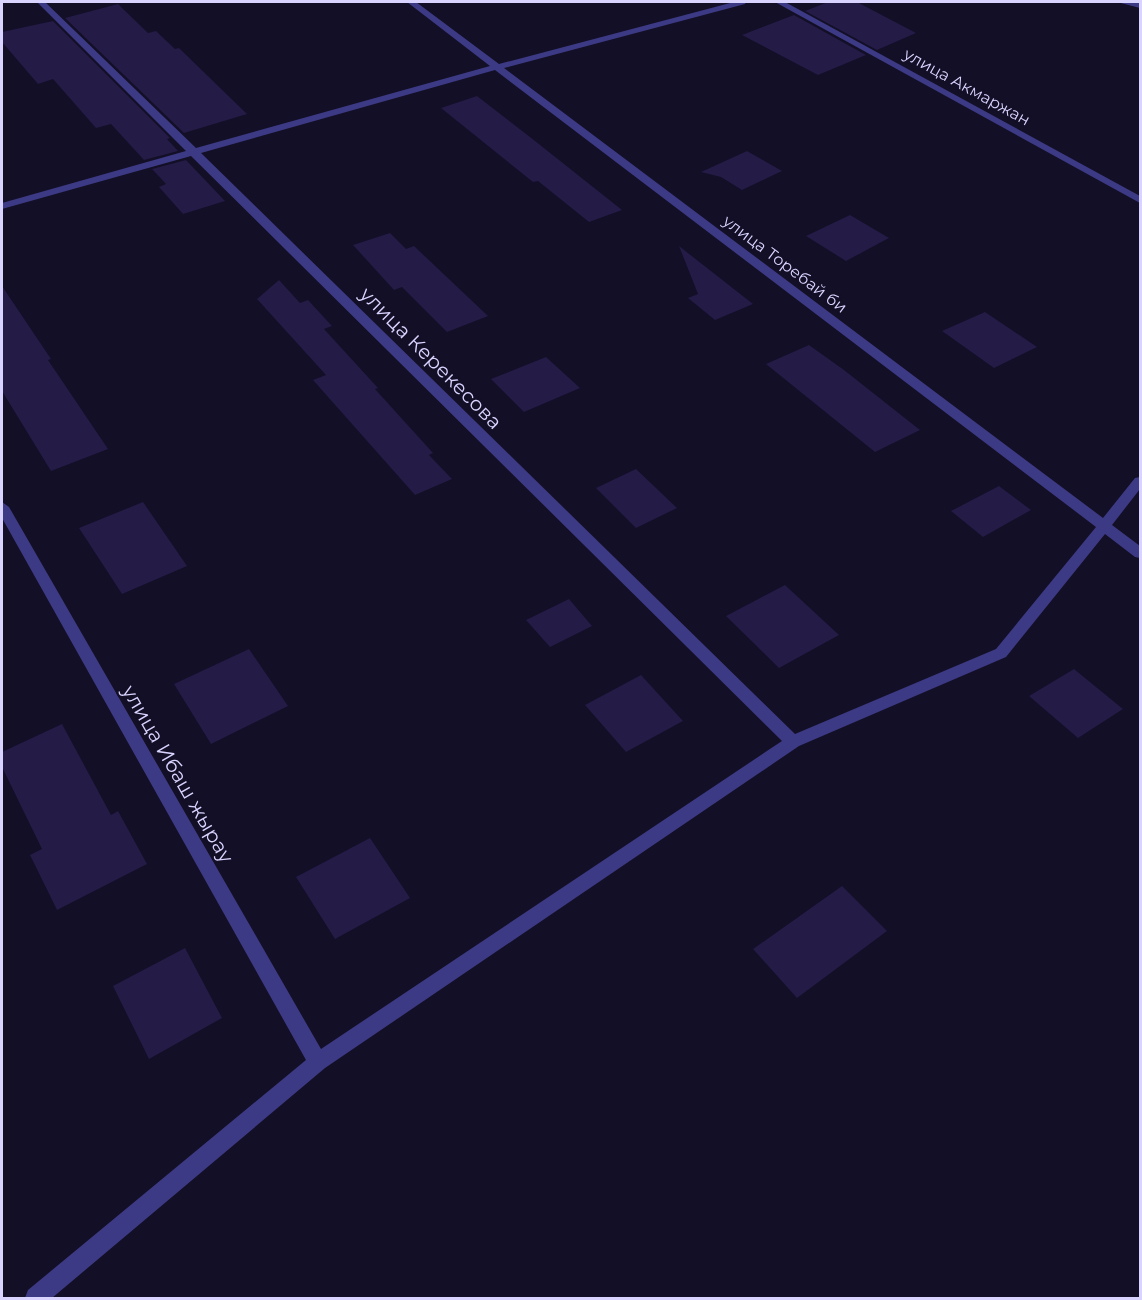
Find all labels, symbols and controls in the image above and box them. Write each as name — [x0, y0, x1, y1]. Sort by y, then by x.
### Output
street label: улица Акмаржан — [900, 44, 1033, 130]
street label: улица Торебай би — [718, 211, 851, 317]
street label: улица Керекесова — [354, 281, 507, 434]
street label: улица Ибаш жырау — [117, 680, 239, 867]

